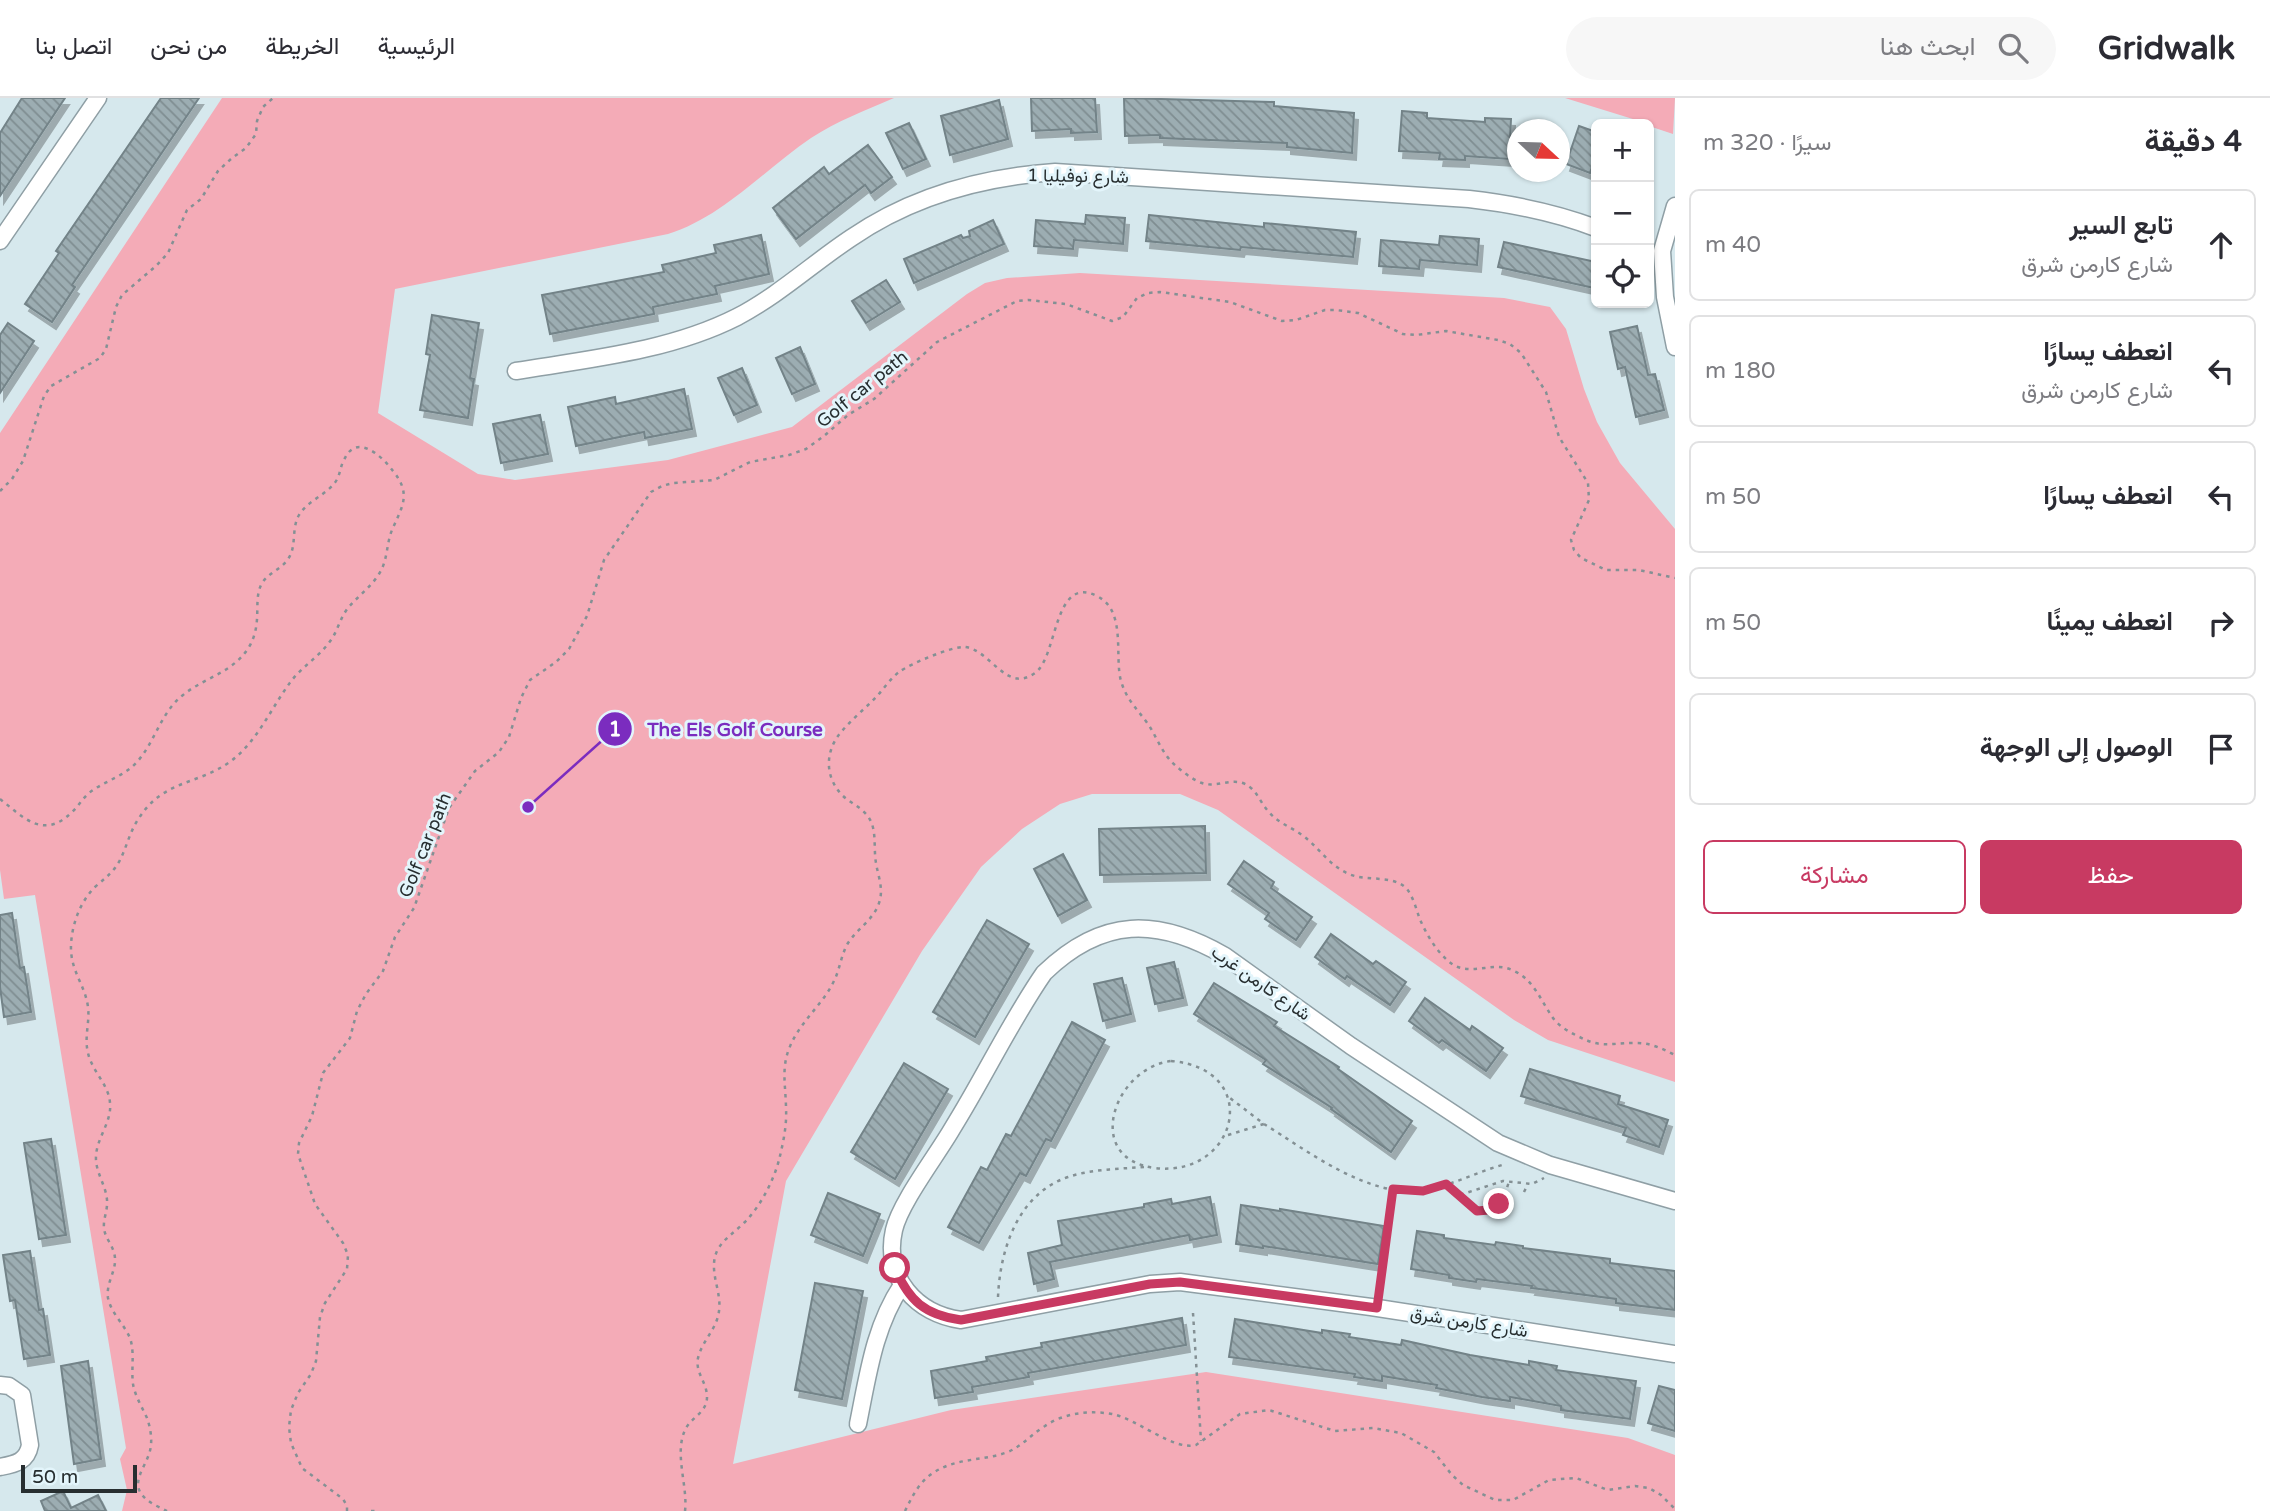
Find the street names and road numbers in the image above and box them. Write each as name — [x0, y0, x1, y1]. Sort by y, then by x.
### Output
street label: شارع نوفيليا 1 — [1027, 164, 1129, 189]
street label: Golf car path — [812, 346, 912, 432]
street label: Golf car path — [394, 789, 456, 901]
street label: شارع كارمن غرب — [1206, 941, 1315, 1026]
street label: شارع كارمن شرق — [1409, 1302, 1529, 1343]

